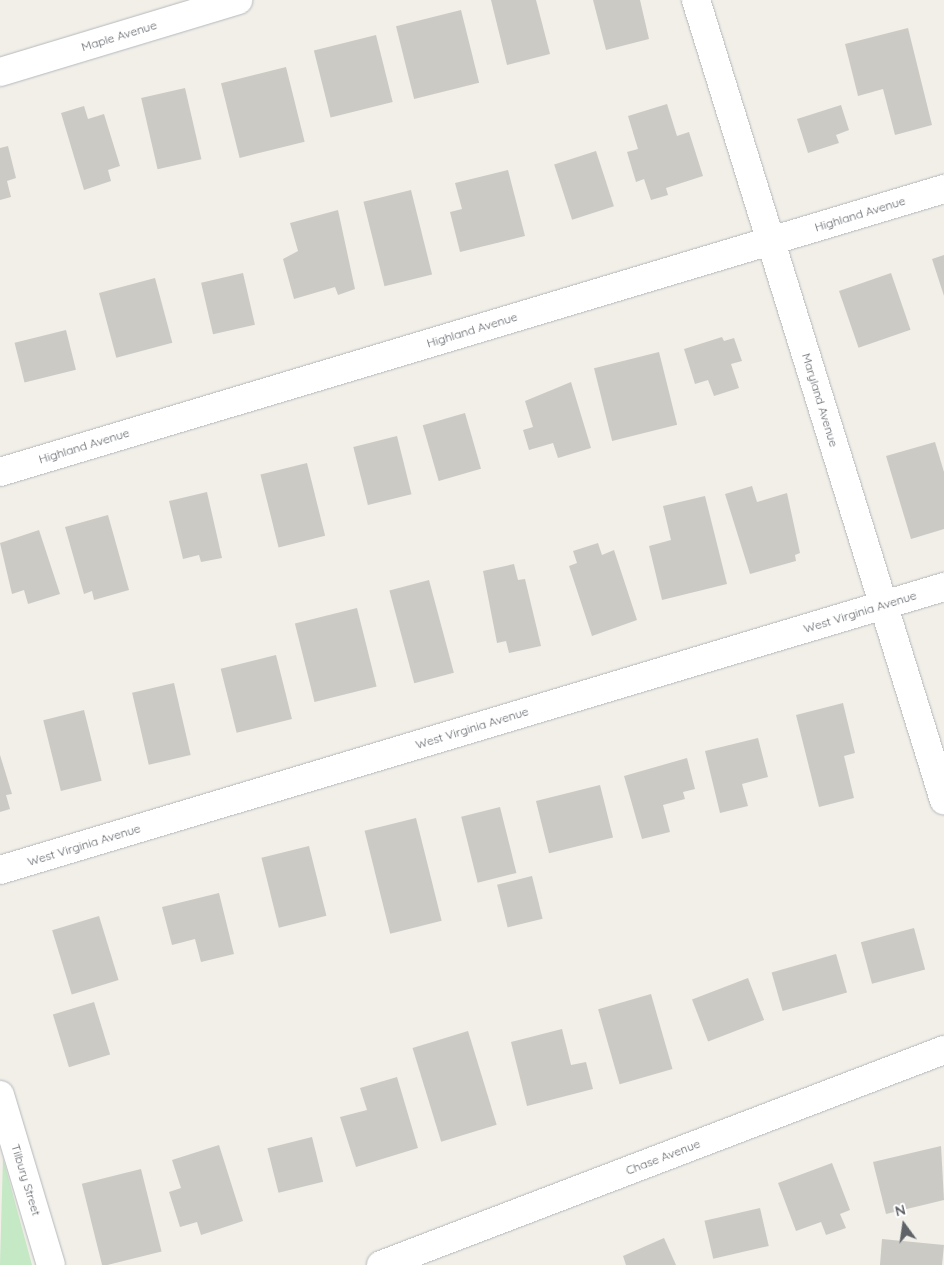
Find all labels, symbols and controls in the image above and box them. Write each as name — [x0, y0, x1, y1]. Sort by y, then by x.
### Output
street label: Maple Avenue — [80, 18, 158, 54]
street label: Highland Avenue — [813, 193, 907, 235]
street label: Highland Avenue — [425, 309, 519, 351]
street label: Maryland Avenue — [799, 351, 841, 449]
street label: Highland Avenue — [37, 425, 131, 467]
street label: West Virginia Avenue — [802, 588, 918, 636]
street label: West Virginia Avenue — [414, 704, 530, 752]
street label: West Virginia Avenue — [26, 821, 142, 869]
street label: Chase Avenue — [624, 1136, 702, 1178]
street label: Tilbury Street — [8, 1142, 44, 1218]
north arrow — [879, 1200, 929, 1250]
text: N — [893, 1200, 908, 1220]

